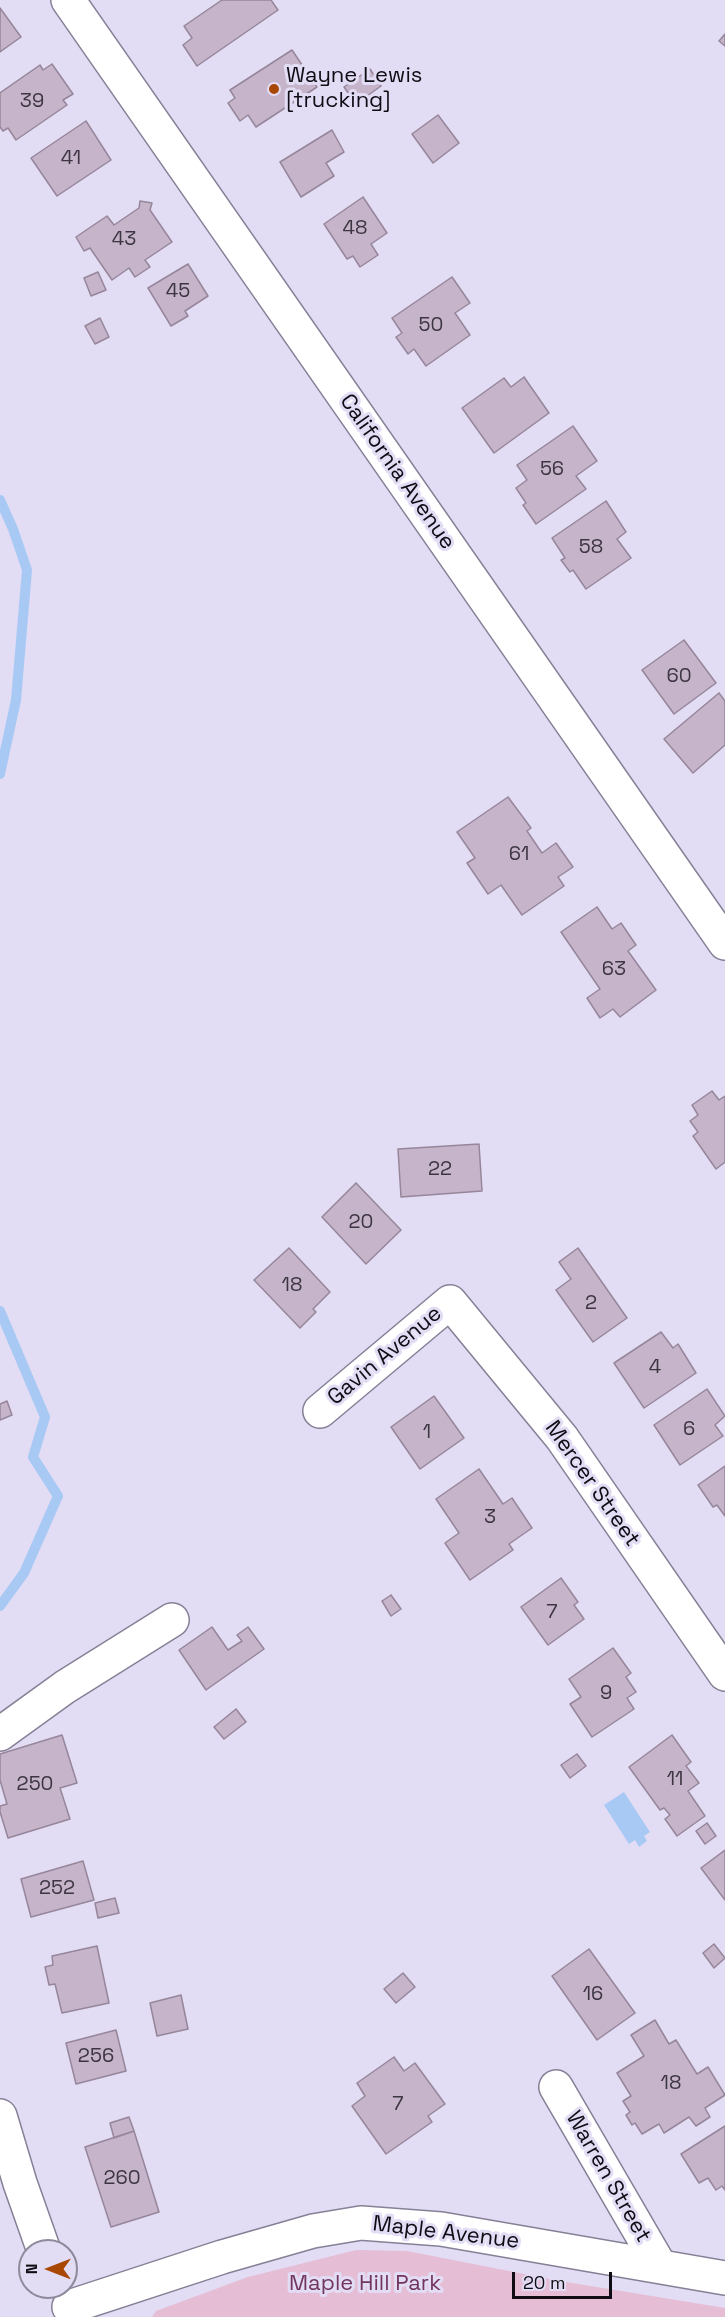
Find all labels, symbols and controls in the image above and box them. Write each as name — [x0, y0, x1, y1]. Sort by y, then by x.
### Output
place label: Wayne Lewis [trucking] — [286, 63, 422, 114]
marker: Wayne Lewis [trucking] — [267, 82, 281, 96]
house number: 39 — [20, 90, 44, 114]
house number: 41 — [61, 147, 81, 171]
house number: 48 — [343, 217, 367, 241]
house number: 43 — [112, 228, 136, 252]
house number: 45 — [166, 280, 190, 304]
house number: 50 — [419, 314, 443, 338]
street label: California Avenue — [334, 389, 460, 555]
house number: 56 — [540, 458, 564, 482]
house number: 58 — [579, 536, 603, 560]
house number: 60 — [666, 665, 692, 689]
house number: 61 — [509, 843, 529, 867]
house number: 63 — [602, 958, 626, 982]
house number: 22 — [428, 1158, 452, 1182]
house number: 20 — [349, 1211, 373, 1235]
house number: 18 — [282, 1274, 302, 1298]
house number: 2 — [585, 1292, 597, 1316]
street label: Gavin Avenue — [323, 1301, 447, 1411]
house number: 4 — [649, 1356, 661, 1380]
street label: Mercer Street — [539, 1416, 645, 1552]
house number: 6 — [683, 1418, 695, 1442]
house number: 1 — [423, 1421, 431, 1445]
house number: 3 — [484, 1506, 496, 1530]
house number: 7 — [546, 1601, 558, 1625]
house number: 9 — [600, 1682, 612, 1706]
house number: 11 — [667, 1768, 683, 1792]
house number: 250 — [17, 1773, 53, 1797]
house number: 252 — [39, 1877, 75, 1901]
house number: 16 — [583, 1983, 603, 2007]
house number: 256 — [78, 2045, 114, 2069]
house number: 18 — [661, 2072, 681, 2096]
house number: 7 — [392, 2093, 404, 2117]
street label: Warren Street — [560, 2107, 656, 2247]
house number: 260 — [103, 2167, 141, 2191]
street label: Maple Avenue — [371, 2211, 521, 2255]
north arrow — [18, 2239, 78, 2299]
scale bar — [515, 2260, 616, 2298]
text: N — [21, 2264, 42, 2274]
park label: Maple Hill Park — [289, 2271, 441, 2297]
text: 20 m — [523, 2271, 566, 2294]

